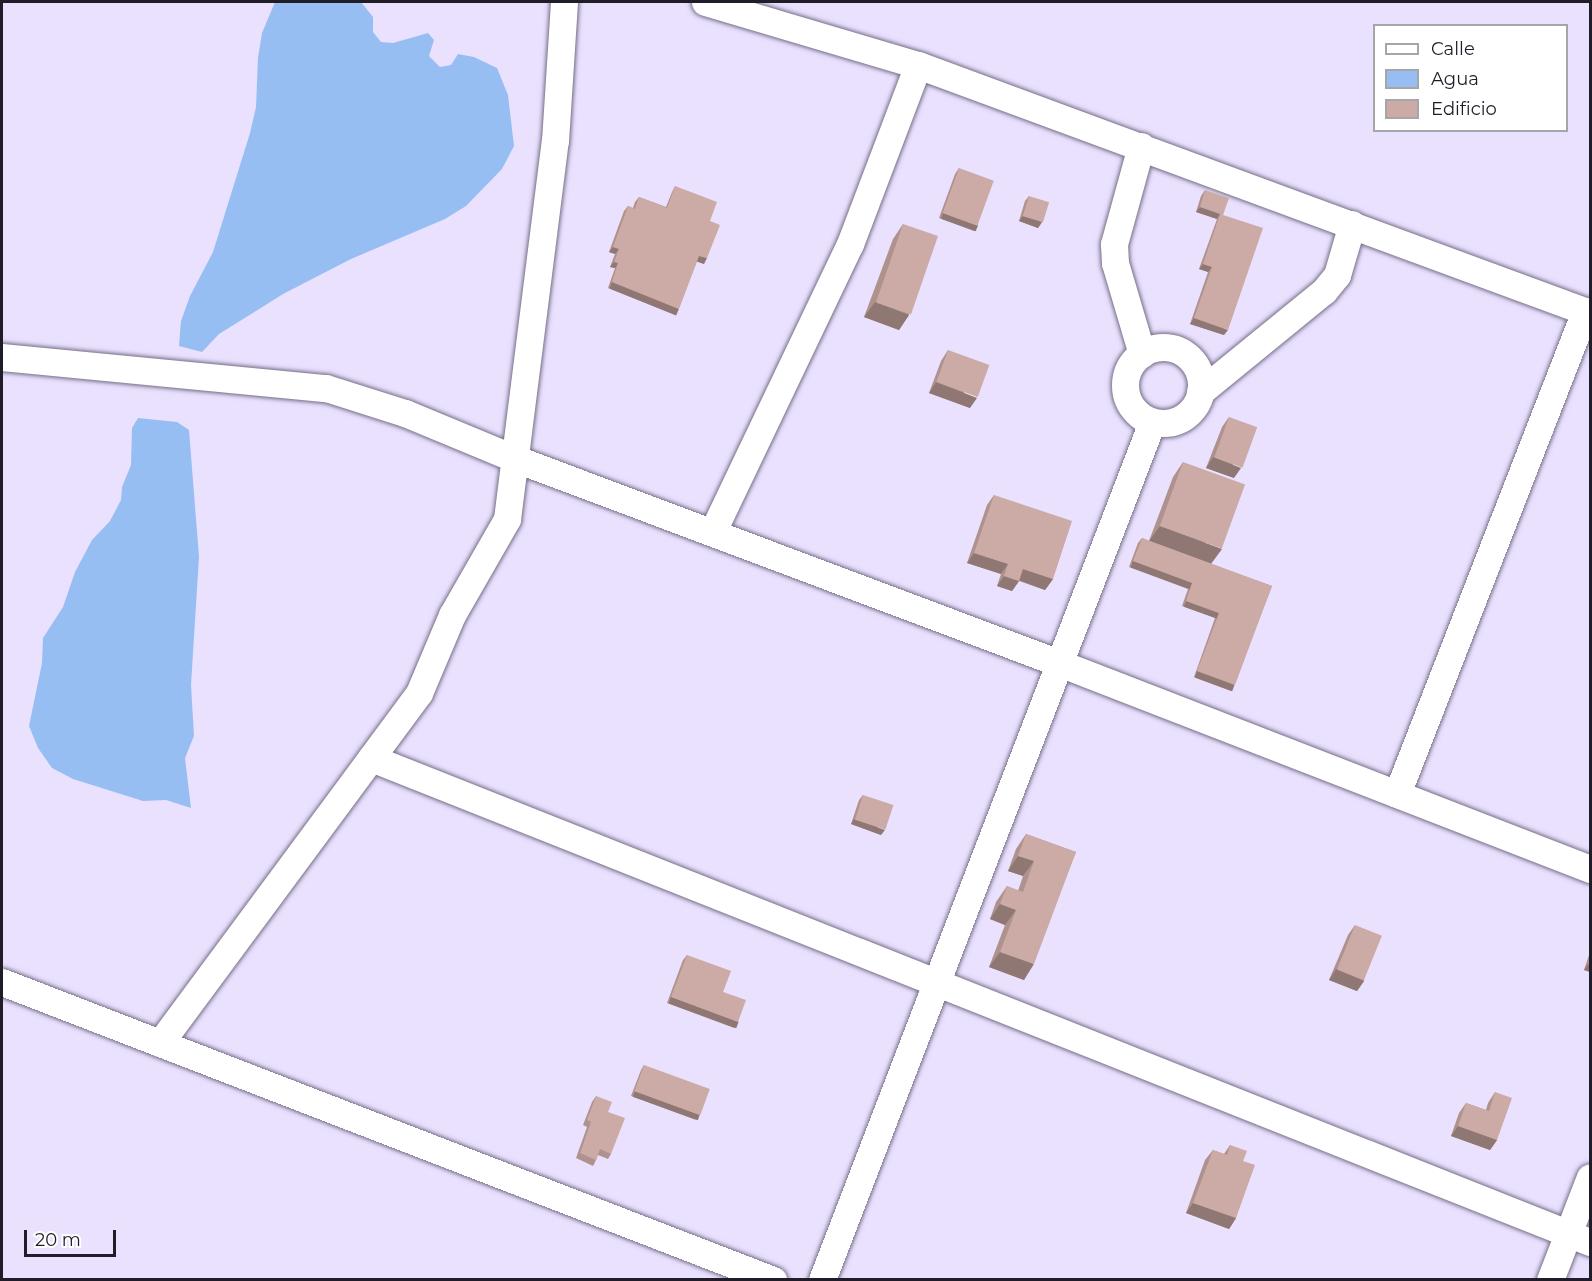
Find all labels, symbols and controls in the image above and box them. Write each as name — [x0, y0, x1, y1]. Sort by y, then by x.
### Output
legend — [1373, 24, 1568, 132]
text: Calle — [1431, 38, 1475, 60]
text: Agua — [1431, 68, 1479, 90]
text: Edificio — [1431, 98, 1497, 120]
scale bar — [27, 1218, 118, 1256]
text: 20 m — [35, 1229, 81, 1251]

